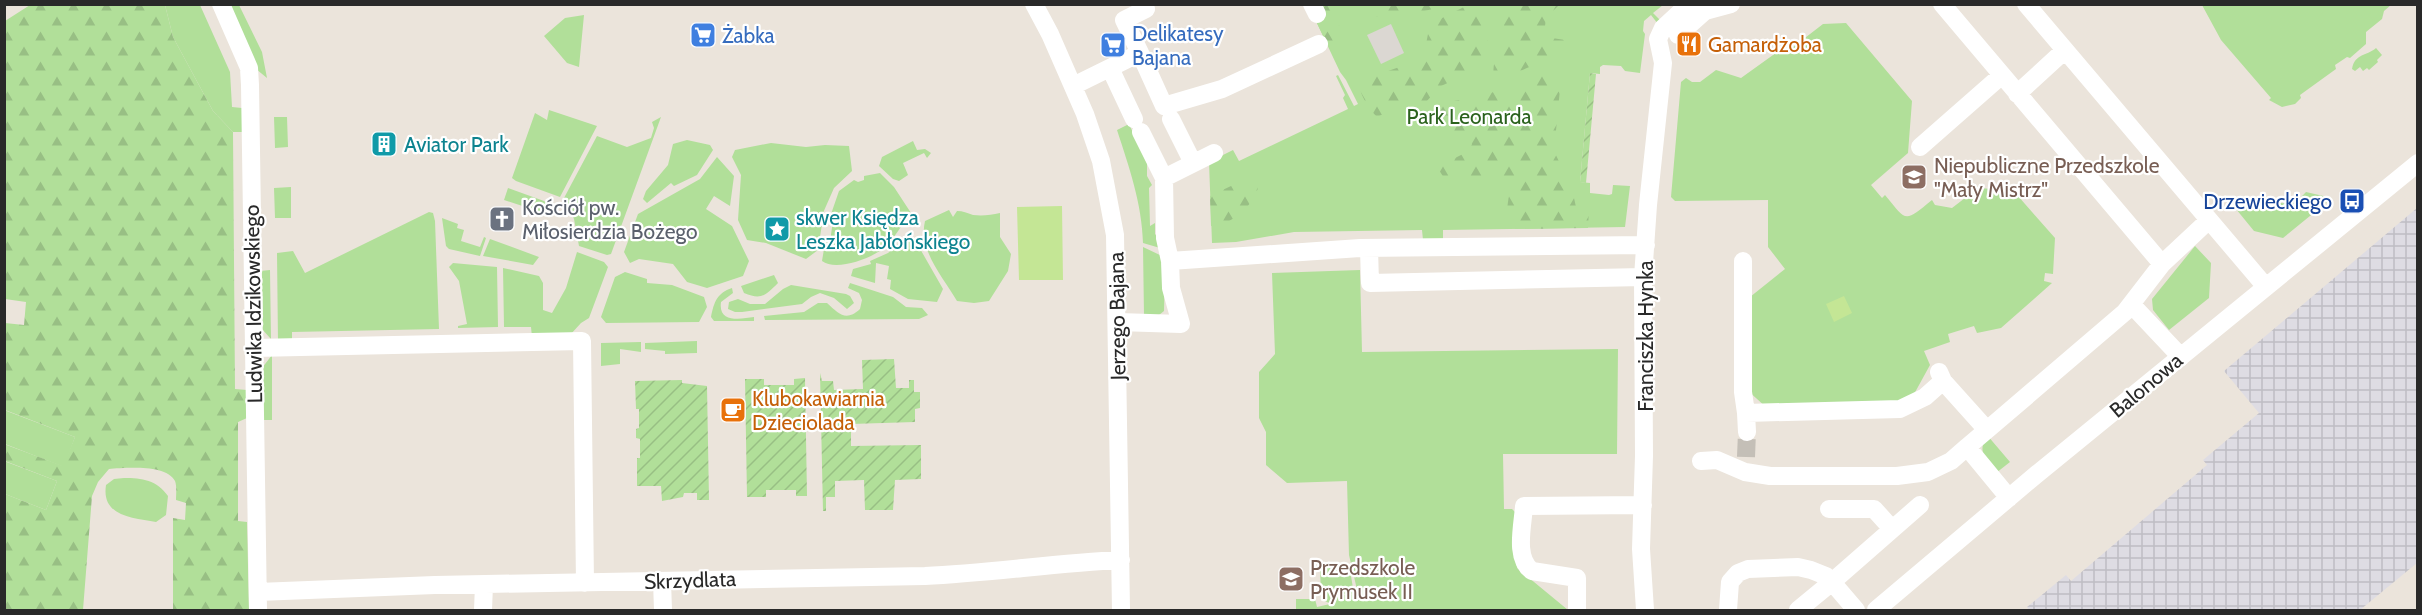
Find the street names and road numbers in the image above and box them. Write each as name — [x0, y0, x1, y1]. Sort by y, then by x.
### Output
street label: Ludwika Idzikowskiego — [239, 204, 267, 404]
street label: Jerzego Bajana — [1103, 251, 1132, 381]
street label: Franciszka Hynka — [1633, 260, 1658, 412]
street label: Balonowa — [2104, 347, 2188, 423]
street label: Skrzydlata — [644, 566, 736, 594]

